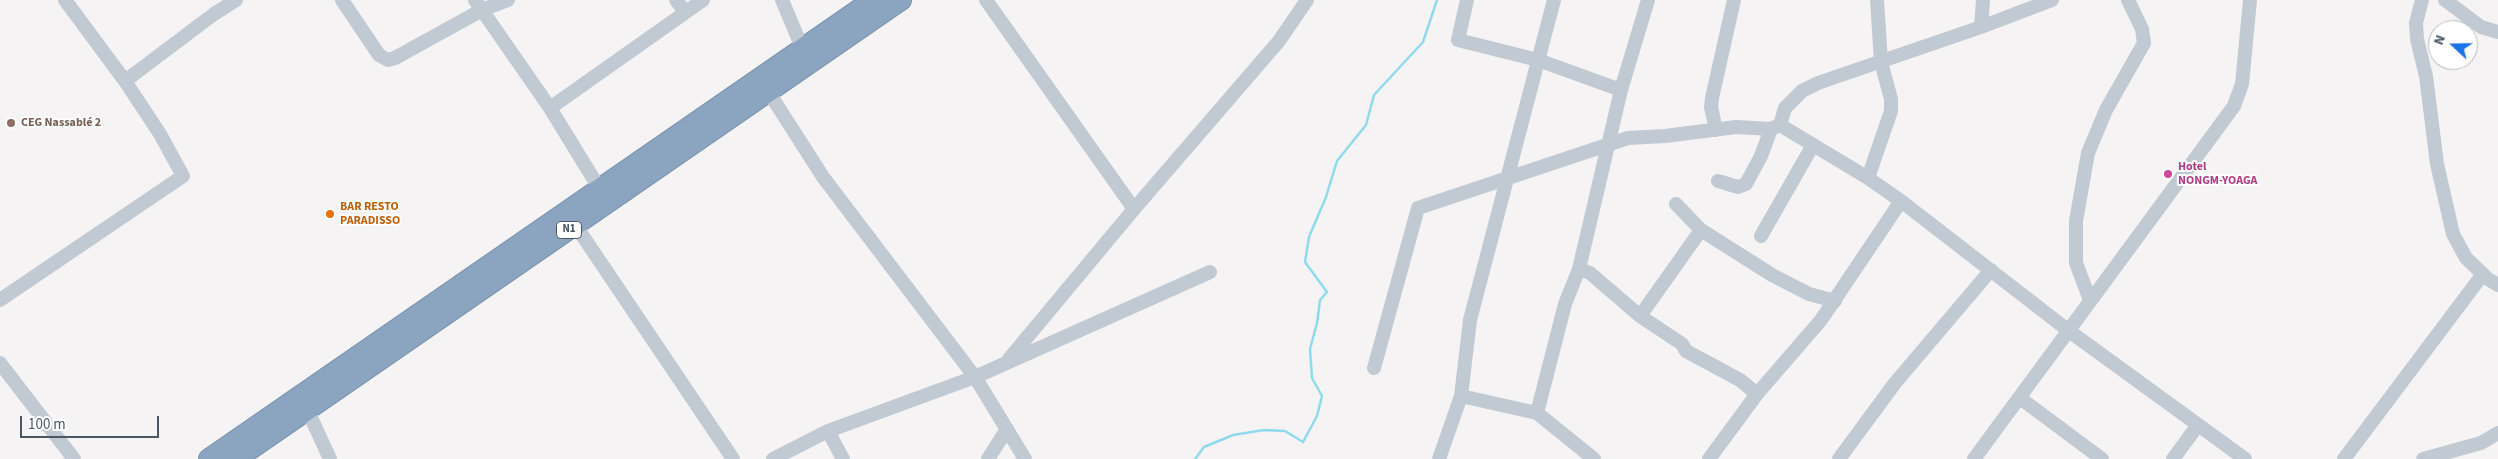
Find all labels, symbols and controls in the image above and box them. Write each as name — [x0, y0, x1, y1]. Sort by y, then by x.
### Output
north arrow — [2428, 20, 2478, 70]
text: N — [2429, 32, 2451, 48]
place label: CEG Nassablé 2 — [21, 116, 101, 130]
marker: CEG Nassablé 2 — [5, 117, 17, 129]
place label: Hotel NONGM-YOAGA — [2178, 160, 2257, 188]
marker: Hotel NONGM-YOAGA — [2162, 168, 2174, 180]
place label: BAR RESTO PARADISSO — [340, 200, 400, 228]
marker: BAR RESTO PARADISSO — [324, 208, 336, 220]
road number: N1 — [556, 222, 582, 238]
scale bar — [22, 406, 161, 438]
text: 100 m — [28, 414, 66, 435]

